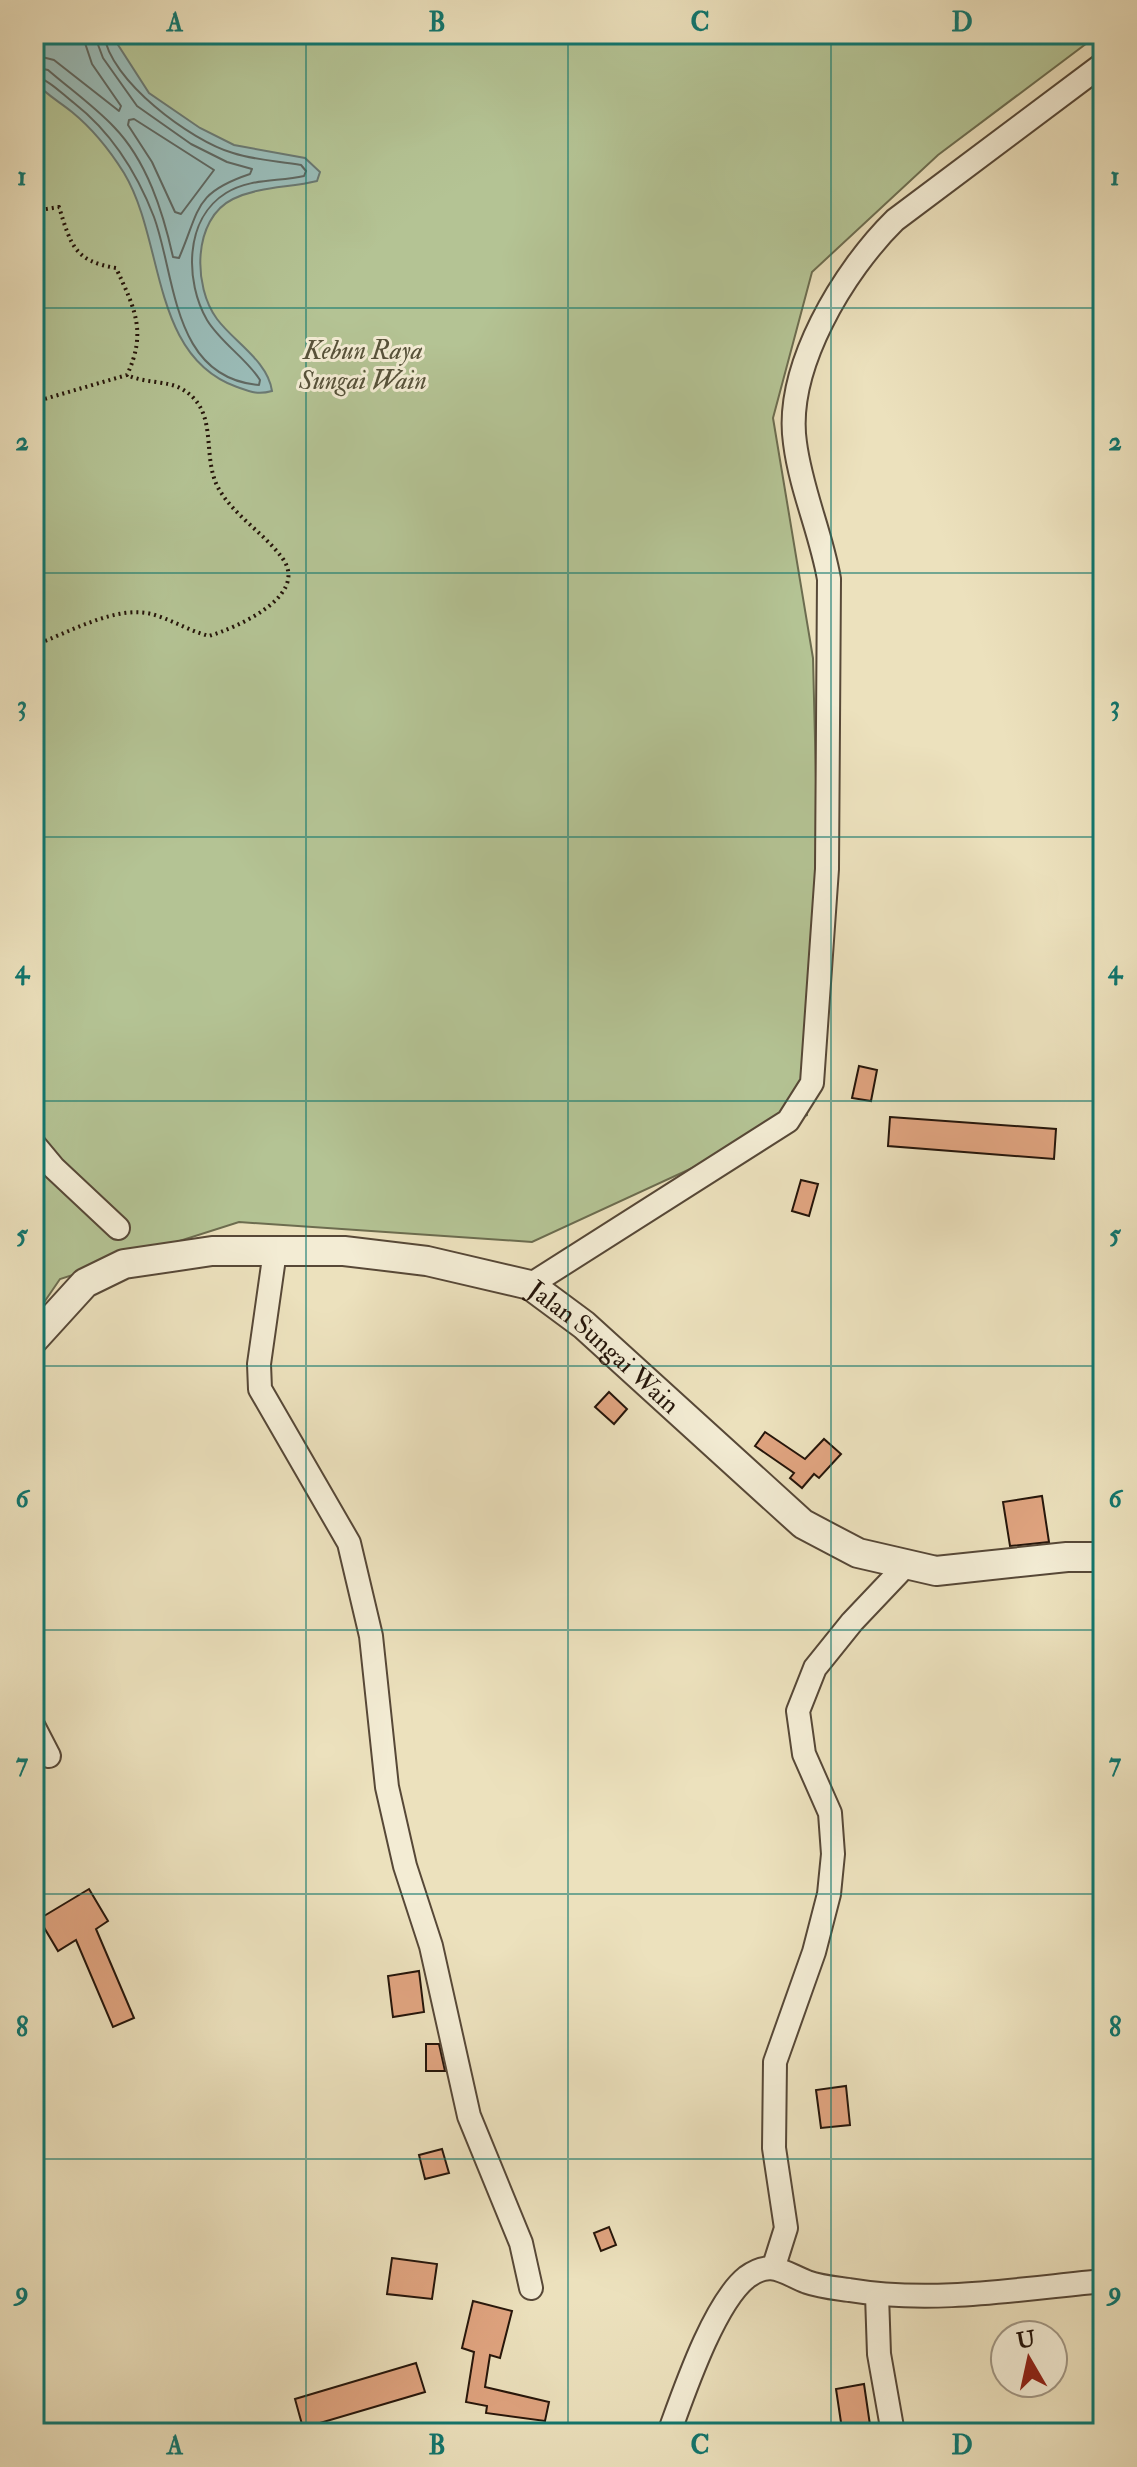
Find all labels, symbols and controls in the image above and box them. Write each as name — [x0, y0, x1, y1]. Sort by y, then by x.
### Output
text: A — [166, 7, 184, 39]
text: B — [428, 7, 446, 39]
text: C — [690, 7, 710, 39]
text: D — [951, 7, 973, 39]
text: 1 — [17, 161, 27, 193]
text: 1 — [1110, 161, 1120, 193]
park label: Kebun Raya Sungai Wain — [298, 335, 427, 397]
text: 2 — [15, 426, 29, 458]
text: 2 — [1108, 426, 1122, 458]
text: 3 — [17, 690, 27, 722]
text: 3 — [1110, 690, 1120, 722]
text: 4 — [14, 954, 31, 986]
text: 4 — [1107, 954, 1124, 986]
text: 5 — [16, 1219, 28, 1251]
text: 5 — [1109, 1219, 1121, 1251]
street label: Jalan Sungai Wain — [521, 1273, 686, 1421]
text: 6 — [15, 1483, 30, 1515]
text: 6 — [1108, 1483, 1123, 1515]
text: 7 — [16, 1747, 28, 1779]
text: 7 — [1109, 1747, 1121, 1779]
text: 8 — [16, 2012, 28, 2044]
text: 8 — [1109, 2012, 1121, 2044]
text: 9 — [12, 2276, 29, 2308]
text: 9 — [1105, 2276, 1122, 2308]
north arrow — [989, 2319, 1069, 2399]
text: U — [1015, 2325, 1038, 2356]
text: A — [166, 2430, 184, 2462]
text: B — [428, 2430, 446, 2462]
text: C — [690, 2430, 710, 2462]
text: D — [951, 2430, 973, 2462]

